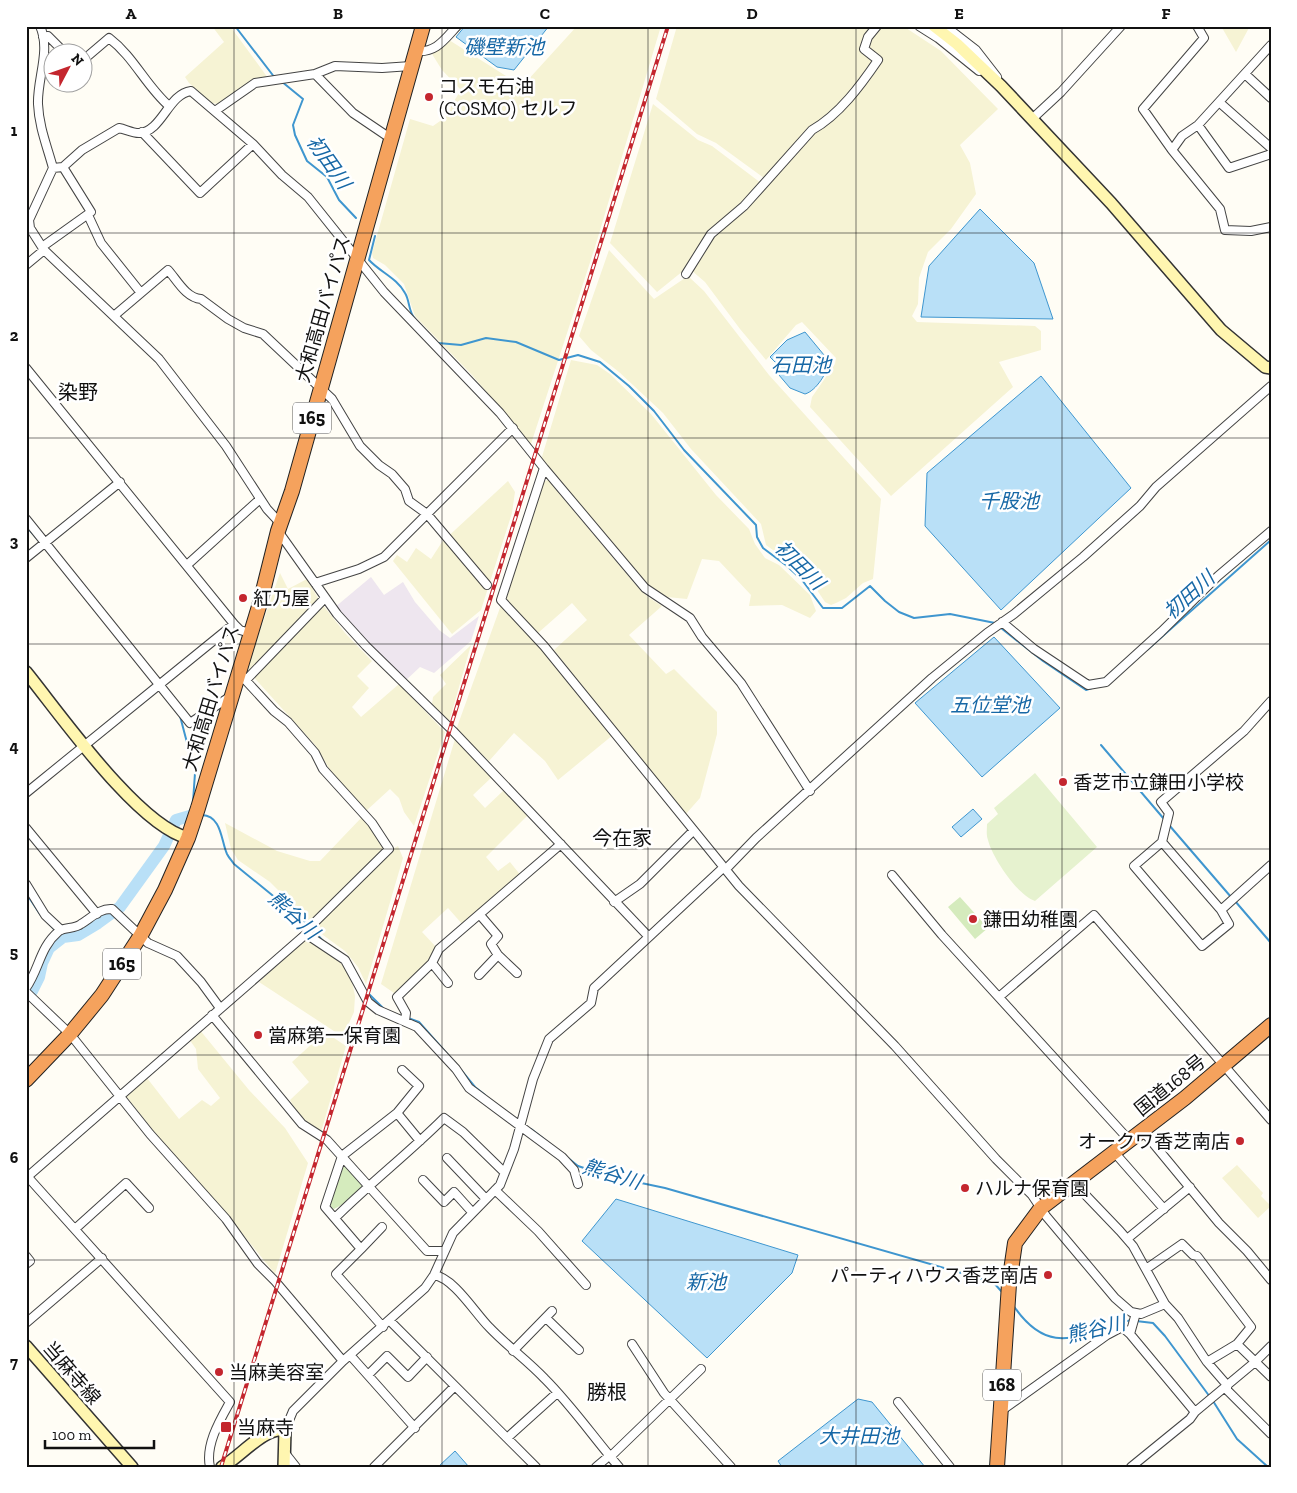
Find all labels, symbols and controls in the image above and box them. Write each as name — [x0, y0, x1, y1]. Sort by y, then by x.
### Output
text: A — [126, 4, 137, 23]
text: B — [333, 4, 343, 23]
text: C — [540, 4, 550, 23]
text: D — [746, 4, 758, 23]
text: E — [954, 4, 964, 23]
text: F — [1161, 4, 1171, 23]
water label: 磯壁新池 — [464, 35, 546, 59]
north arrow — [42, 42, 92, 92]
text: N — [68, 50, 88, 70]
place label: コスモ石油 (COSMO) セルフ — [439, 75, 577, 120]
marker: コスモ石油 (COSMO) セルフ — [423, 91, 435, 103]
text: 1 — [11, 121, 18, 140]
water label: 初田川 — [302, 131, 357, 195]
street label: 大和高田バイパス — [291, 233, 355, 385]
text: 2 — [10, 326, 19, 345]
water label: 石田池 — [771, 353, 833, 377]
district label: 染野 — [58, 380, 98, 404]
road number: 165 — [293, 402, 331, 433]
water label: 千股池 — [979, 489, 1041, 513]
text: 3 — [10, 532, 19, 551]
water label: 初田川 — [770, 535, 831, 596]
water label: 初田川 — [1159, 565, 1221, 624]
place label: 紅乃屋 — [253, 587, 310, 610]
marker: 紅乃屋 — [237, 592, 249, 604]
street label: 大和高田バイパス — [178, 622, 244, 774]
water label: 五位堂池 — [950, 693, 1032, 717]
text: 4 — [9, 737, 19, 756]
place label: 香芝市立鎌田小学校 — [1073, 771, 1244, 794]
marker: 香芝市立鎌田小学校 — [1057, 776, 1069, 788]
district label: 今在家 — [592, 826, 652, 850]
water label: 熊谷川 — [264, 886, 326, 946]
place label: 鎌田幼稚園 — [983, 908, 1078, 931]
marker: 鎌田幼稚園 — [967, 913, 979, 925]
text: 5 — [10, 943, 18, 962]
road number: 165 — [103, 949, 141, 980]
place label: 當麻第一保育園 — [268, 1024, 401, 1047]
marker: 當麻第一保育園 — [252, 1029, 264, 1041]
street label: 国道168号 — [1130, 1049, 1210, 1121]
place label: オークワ香芝南店 — [1078, 1130, 1230, 1153]
marker: オークワ香芝南店 — [1234, 1135, 1246, 1147]
text: 6 — [10, 1148, 19, 1167]
water label: 熊谷川 — [580, 1154, 646, 1195]
place label: ハルナ保育園 — [975, 1177, 1089, 1200]
marker: ハルナ保育園 — [959, 1182, 971, 1194]
place label: パーティハウス香芝南店 — [830, 1264, 1038, 1287]
marker: パーティハウス香芝南店 — [1042, 1269, 1054, 1281]
water label: 新池 — [686, 1270, 728, 1294]
water label: 熊谷川 — [1064, 1310, 1130, 1347]
street label: 当麻寺線 — [38, 1337, 106, 1409]
text: 7 — [10, 1353, 18, 1372]
place label: 当麻美容室 — [229, 1361, 324, 1384]
marker: 当麻美容室 — [213, 1366, 225, 1378]
road number: 168 — [983, 1370, 1021, 1400]
district label: 勝根 — [587, 1380, 627, 1404]
place label: 当麻寺 — [237, 1416, 294, 1439]
scale bar — [45, 1418, 154, 1450]
marker: 当麻寺 — [219, 1420, 233, 1434]
water label: 大井田池 — [819, 1424, 901, 1448]
text: 100 m — [52, 1426, 91, 1444]

